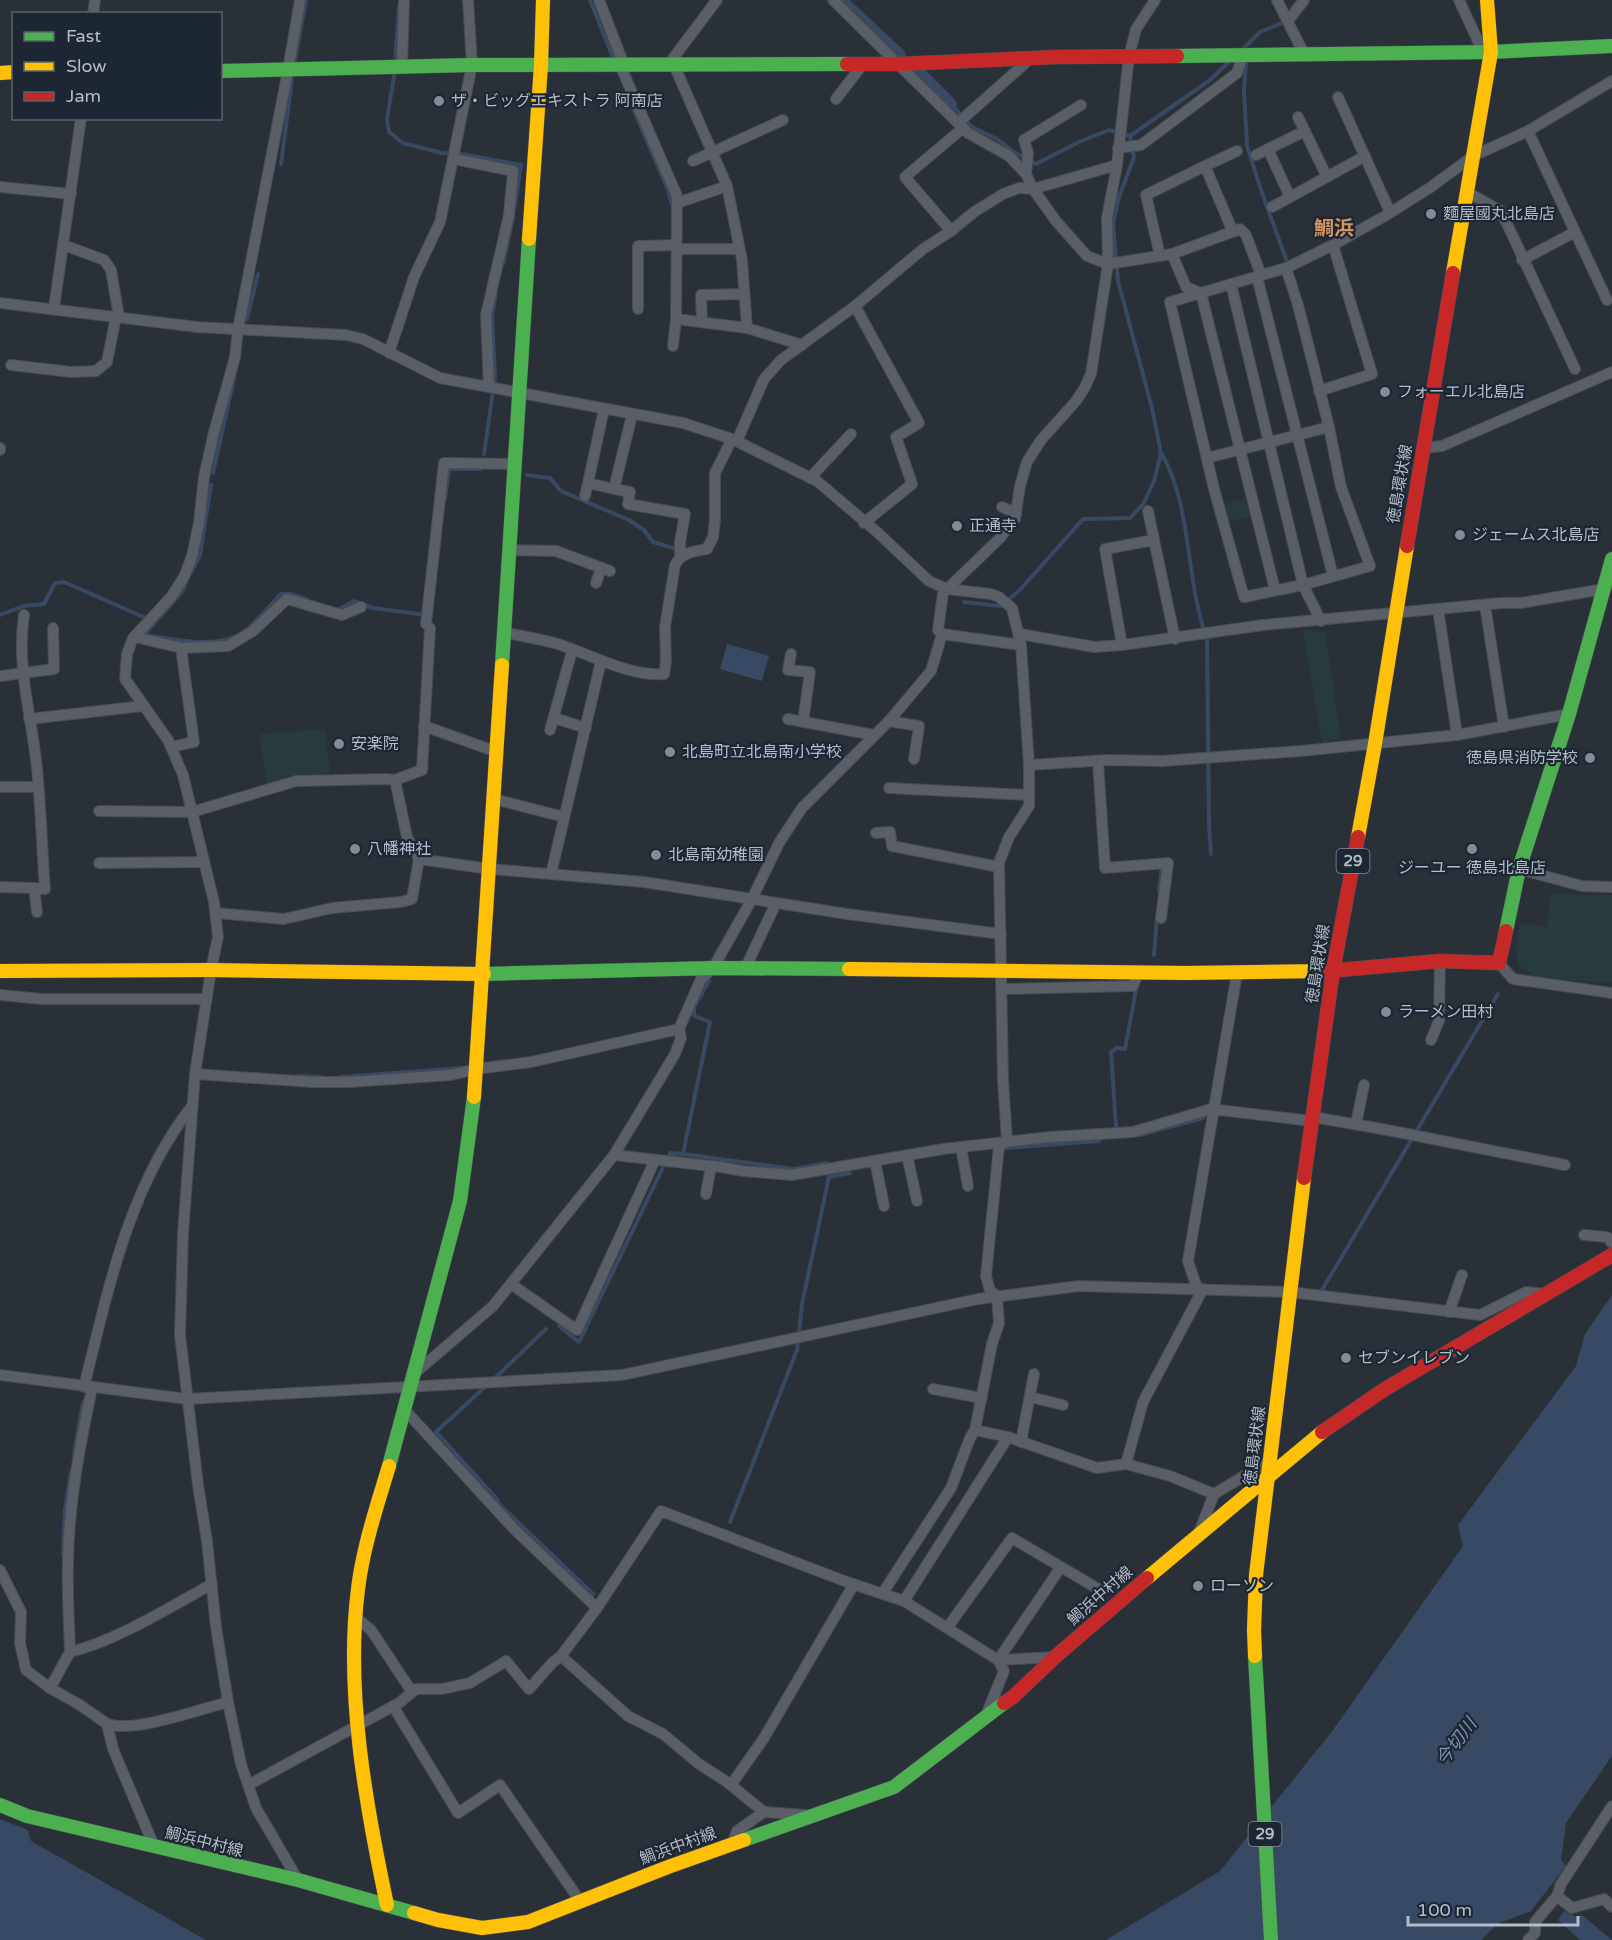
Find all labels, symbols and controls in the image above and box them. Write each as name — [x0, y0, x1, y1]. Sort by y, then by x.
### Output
legend — [12, 12, 222, 120]
text: Fast — [66, 25, 101, 47]
text: Slow — [66, 55, 107, 77]
text: Jam — [66, 85, 101, 107]
place label: ザ・ビッグエキストラ 阿南店 — [451, 91, 663, 111]
marker: ザ・ビッグエキストラ 阿南店 — [432, 94, 446, 108]
place label: 麵屋國丸北島店 — [1443, 204, 1555, 224]
marker: 麵屋國丸北島店 — [1424, 207, 1438, 221]
district label: 鯛浜 — [1314, 217, 1354, 241]
place label: フォーエル北島店 — [1397, 382, 1525, 402]
marker: フォーエル北島店 — [1378, 385, 1392, 399]
street label: 徳島環状線 — [1383, 443, 1417, 525]
place label: 正通寺 — [969, 516, 1017, 536]
marker: 正通寺 — [950, 519, 964, 533]
place label: ジェームス北島店 — [1472, 525, 1600, 545]
marker: ジェームス北島店 — [1453, 528, 1467, 542]
place label: 安楽院 — [351, 734, 399, 754]
marker: 安楽院 — [332, 737, 346, 751]
place label: 北島町立北島南小学校 — [682, 742, 842, 762]
marker: 北島町立北島南小学校 — [663, 745, 677, 759]
place label: 徳島県消防学校 — [1466, 748, 1578, 768]
marker: 徳島県消防学校 — [1583, 751, 1597, 765]
place label: 八幡神社 — [367, 839, 431, 859]
marker: 八幡神社 — [348, 842, 362, 856]
marker: ジーユー 徳島北島店 — [1465, 842, 1479, 856]
place label: 北島南幼稚園 — [668, 845, 764, 865]
marker: 北島南幼稚園 — [649, 848, 663, 862]
road number: 29 — [1336, 849, 1370, 873]
place label: ジーユー 徳島北島店 — [1398, 858, 1546, 878]
street label: 徳島環状線 — [1302, 923, 1334, 1005]
place label: ラーメン田村 — [1398, 1002, 1493, 1022]
marker: ラーメン田村 — [1379, 1005, 1393, 1019]
place label: セブンイレブン — [1358, 1348, 1470, 1368]
marker: セブンイレブン — [1339, 1351, 1353, 1365]
street label: 徳島環状線 — [1240, 1405, 1270, 1487]
street label: 鯛浜中村線 — [1063, 1562, 1137, 1630]
place label: ローソン — [1210, 1576, 1274, 1596]
marker: ローソン — [1191, 1579, 1205, 1593]
water label: 今切川 — [1431, 1712, 1482, 1770]
road number: 29 — [1248, 1822, 1282, 1846]
street label: 鯛浜中村線 — [163, 1823, 245, 1861]
street label: 鯛浜中村線 — [637, 1823, 719, 1869]
scale bar — [1408, 1889, 1578, 1927]
text: 100 m — [1417, 1899, 1472, 1921]

